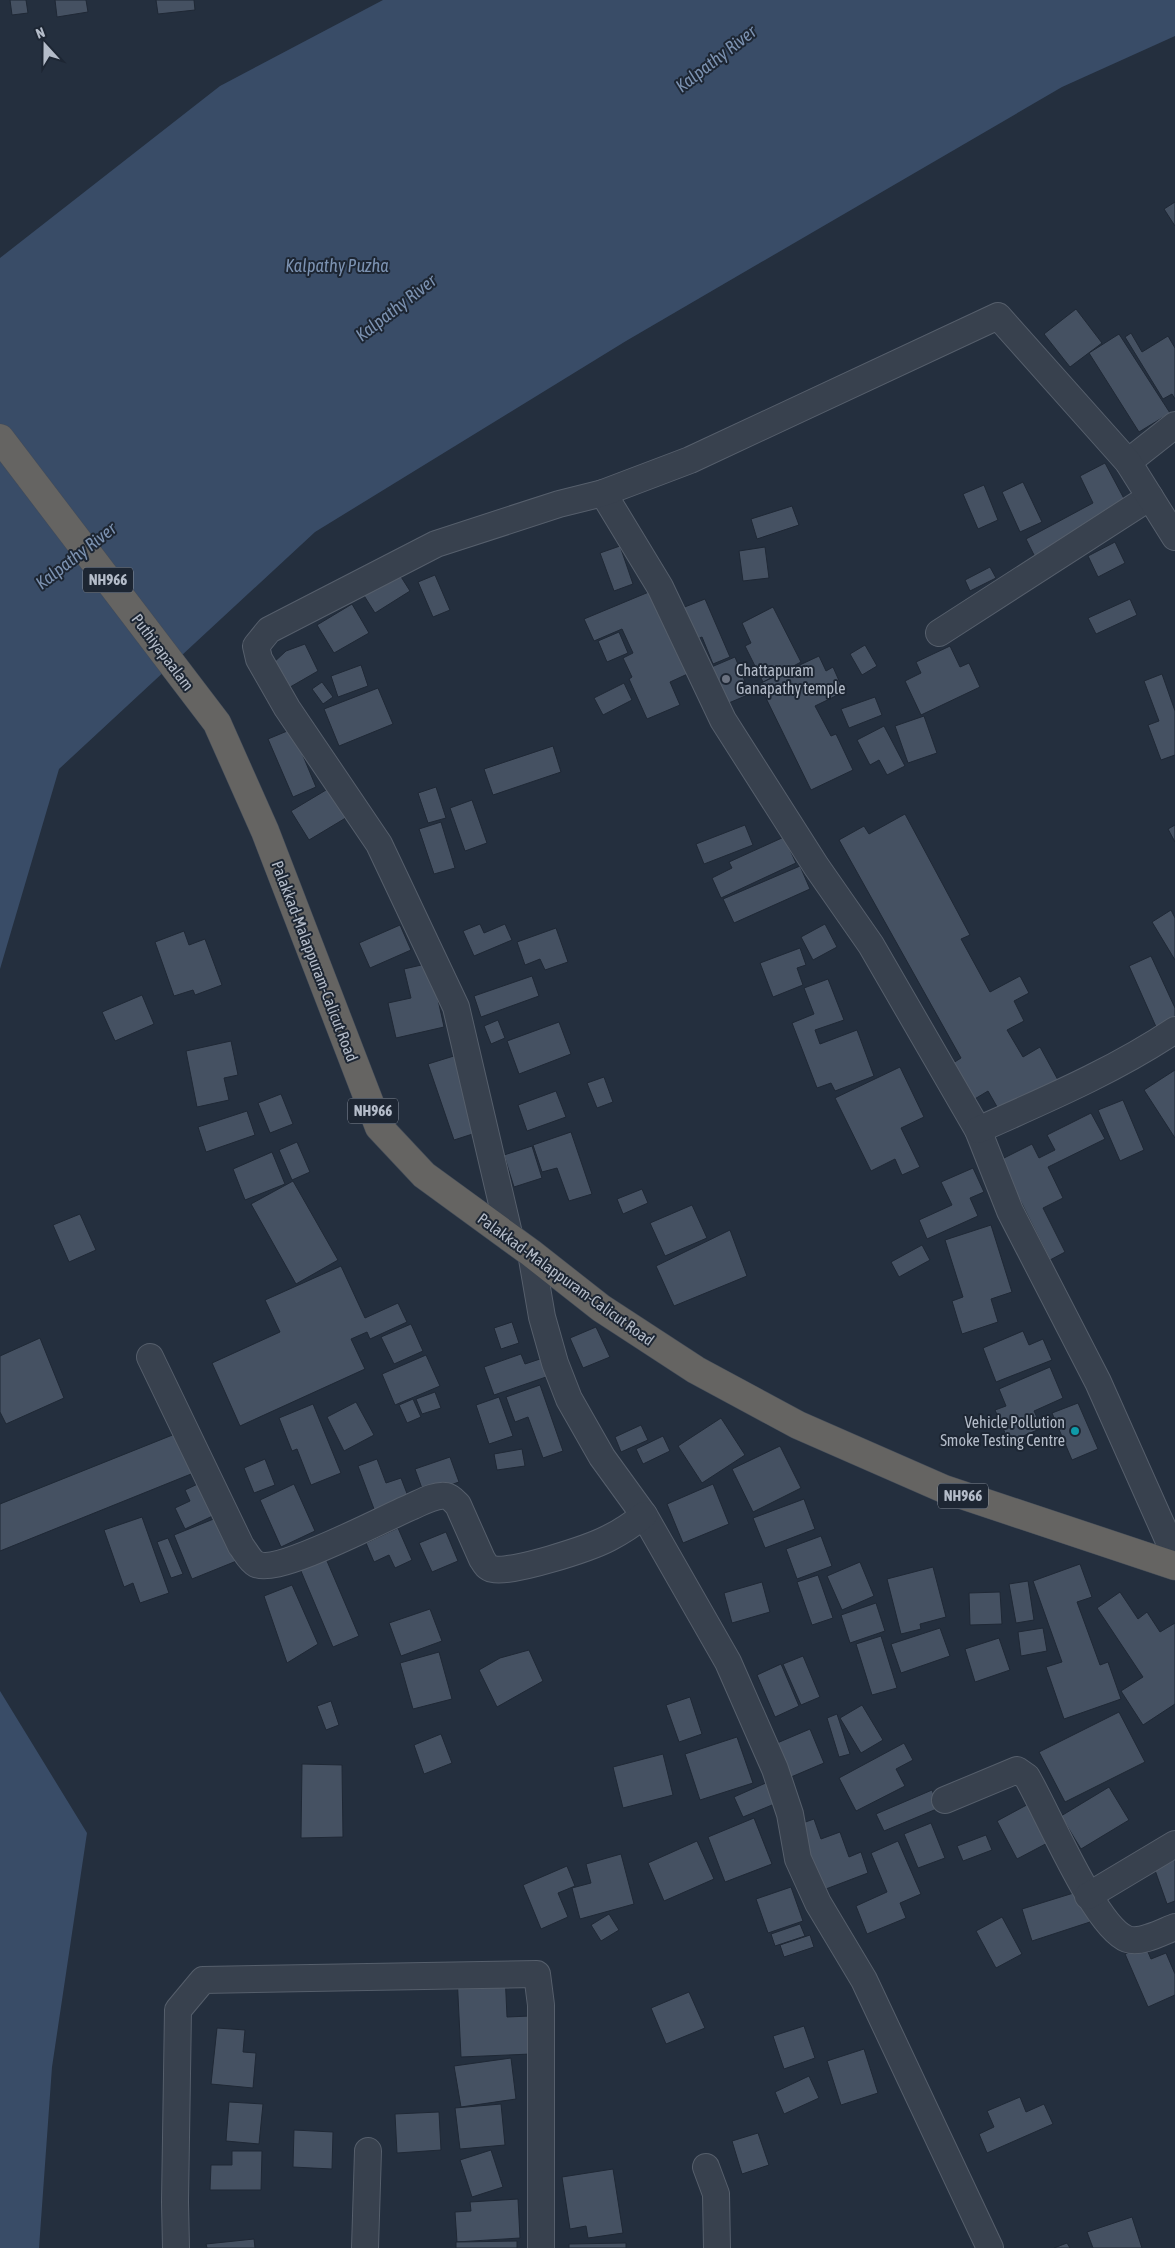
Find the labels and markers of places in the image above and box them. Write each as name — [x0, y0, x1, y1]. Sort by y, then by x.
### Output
place label: Chattapuram Ganapathy temple — [736, 661, 845, 698]
marker: Chattapuram Ganapathy temple — [720, 673, 732, 685]
place label: Vehicle Pollution Smoke Testing Centre — [940, 1413, 1065, 1450]
marker: Vehicle Pollution Smoke Testing Centre — [1069, 1425, 1081, 1437]

